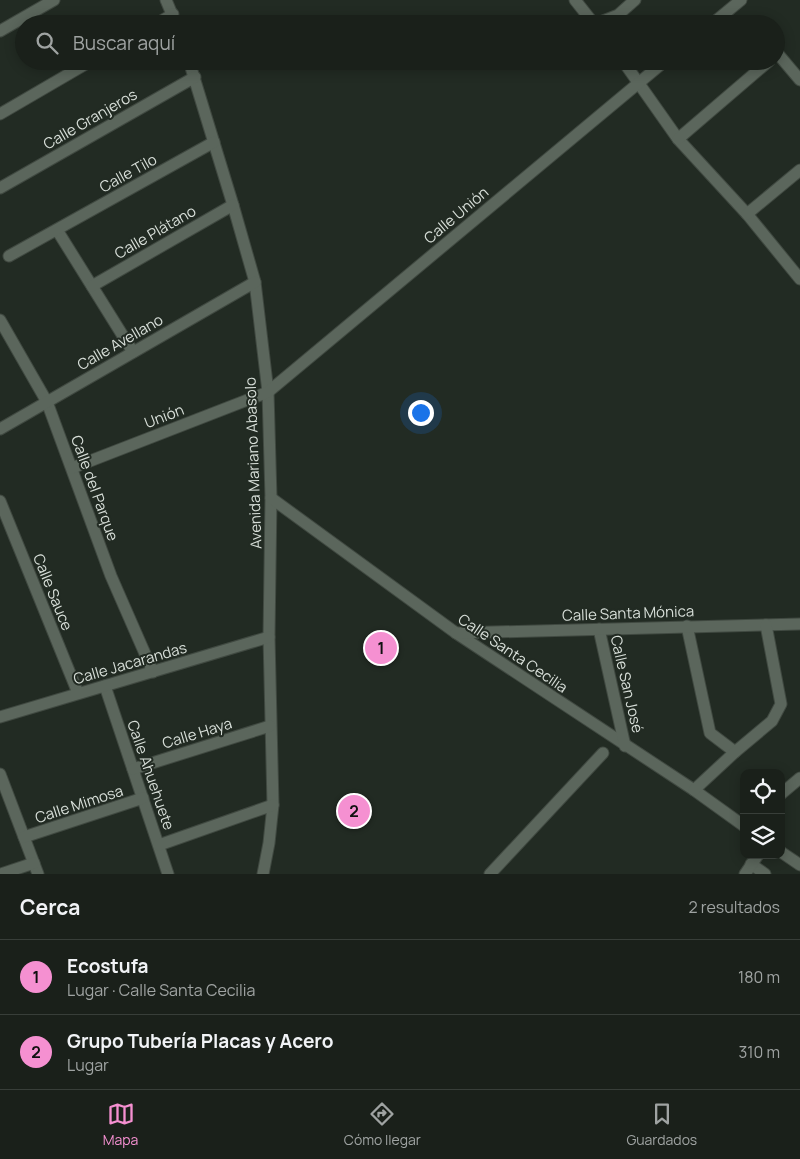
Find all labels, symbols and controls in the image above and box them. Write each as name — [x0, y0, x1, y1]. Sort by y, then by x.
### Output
search box — [15, 15, 785, 70]
icon: search — [33, 29, 61, 57]
text: Buscar aquí — [73, 30, 175, 56]
street label: Calle Granjeros — [39, 84, 141, 154]
street label: Calle Tilo — [96, 149, 161, 197]
street label: Calle Unión — [419, 182, 493, 248]
street label: Calle Plátano — [110, 200, 200, 264]
street label: Calle Avellano — [73, 309, 167, 375]
street label: Avenida Mariano Abasolo — [239, 376, 266, 549]
street label: Unión — [141, 399, 187, 433]
your location — [408, 400, 434, 426]
street label: Calle del Parque — [66, 432, 124, 544]
street label: Calle Sauce — [28, 550, 78, 634]
street label: Calle Santa Mónica — [562, 600, 694, 626]
street label: Calle Santa Cecilia — [454, 608, 572, 698]
pin: 1 — [365, 629, 397, 667]
street label: Calle San José — [606, 633, 648, 735]
street label: Calle Jacarandas — [71, 637, 189, 689]
street label: Calle Haya — [160, 712, 234, 754]
street label: Calle Ahuehuete — [122, 717, 180, 833]
map controls — [740, 769, 785, 859]
button: locate — [740, 769, 785, 814]
street label: Calle Mimosa — [32, 780, 126, 828]
pin: 2 — [338, 792, 370, 830]
button: layers — [740, 814, 785, 859]
text: Cerca — [20, 893, 80, 921]
text: 2 resultados — [689, 896, 780, 918]
text: Ecostufa — [67, 953, 149, 979]
text: 1 — [32, 966, 40, 988]
text: 180 m — [738, 966, 780, 988]
text: Lugar · Calle Santa Cecilia — [67, 979, 255, 1001]
text: Grupo Tubería Placas y Acero — [67, 1028, 333, 1054]
text: 2 — [31, 1041, 41, 1063]
text: 310 m — [738, 1041, 780, 1063]
text: Lugar — [67, 1054, 109, 1076]
tab: Mapa — [103, 1100, 138, 1149]
tab: Cómo llegar — [344, 1100, 421, 1149]
tab: Guardados — [626, 1100, 697, 1149]

